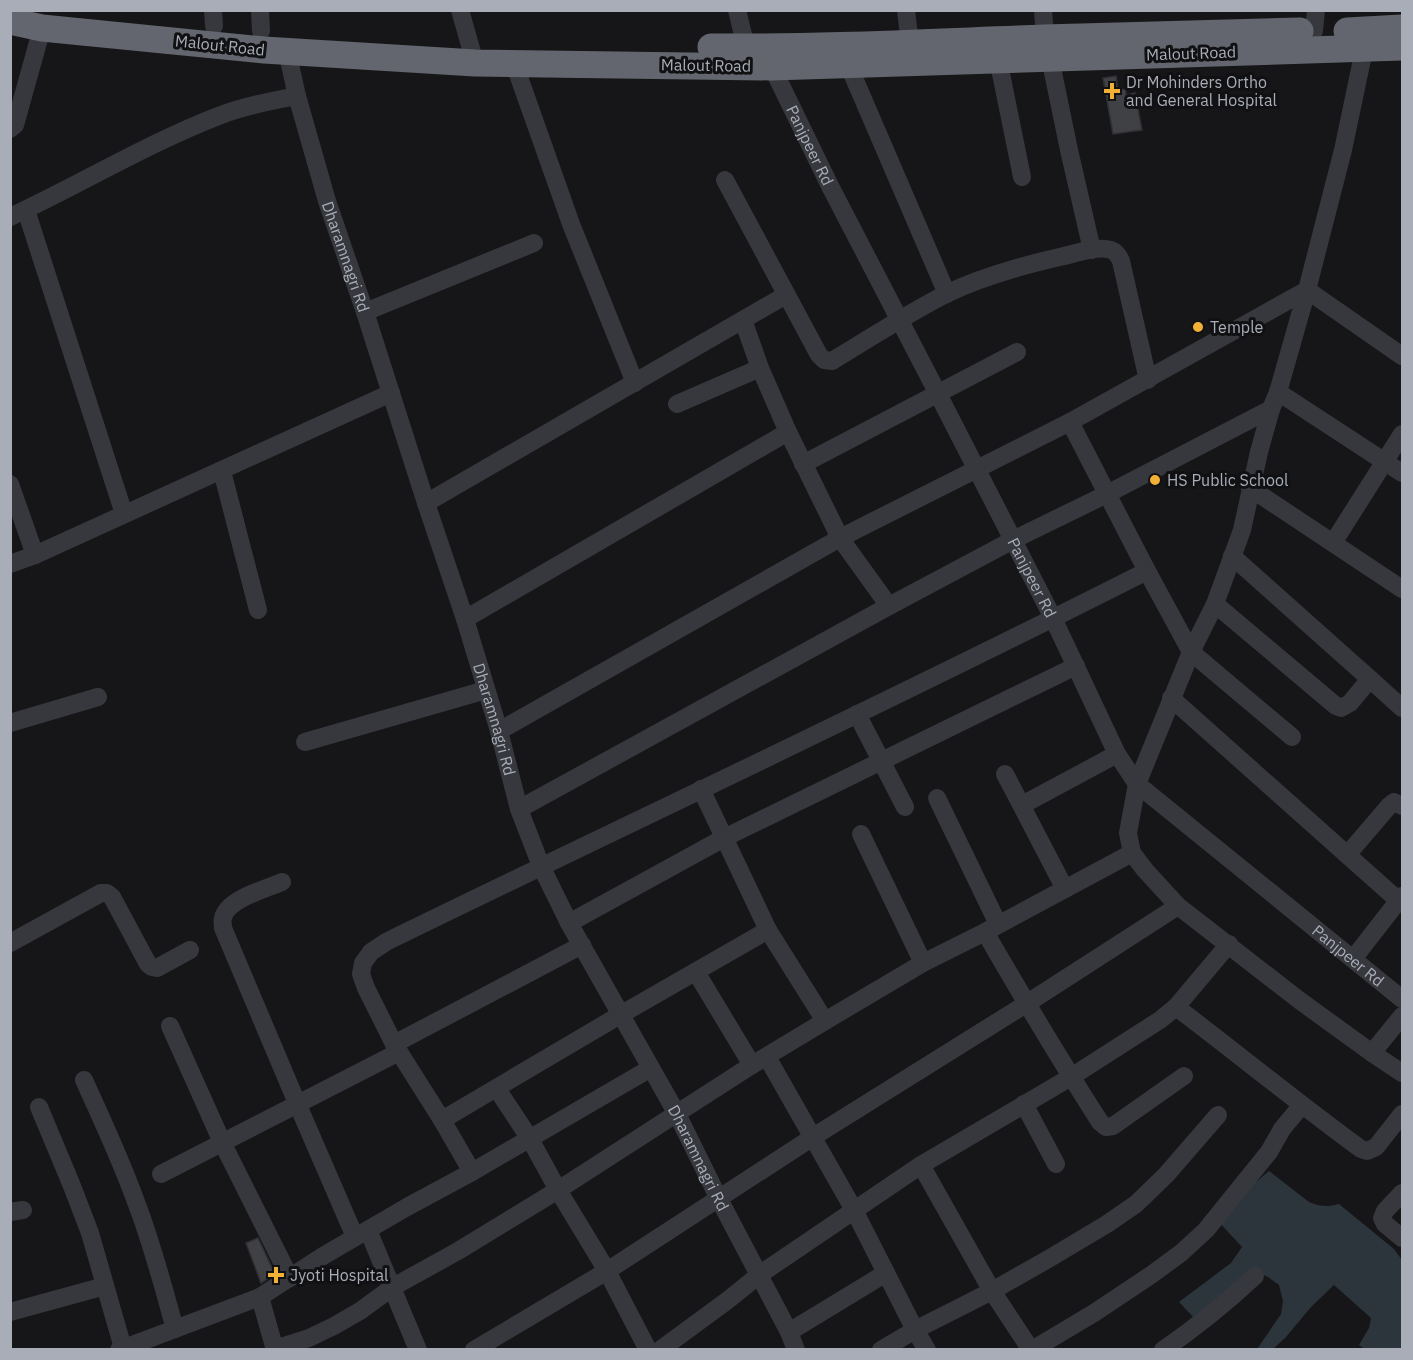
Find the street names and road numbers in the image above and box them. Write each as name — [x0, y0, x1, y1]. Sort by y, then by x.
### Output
street label: Malout Road — [174, 30, 266, 60]
street label: Malout Road — [1146, 41, 1236, 65]
street label: Malout Road — [661, 54, 751, 76]
street label: Panjpeer Rd — [782, 102, 838, 189]
street label: Dharamnagri Rd — [318, 199, 374, 315]
street label: Panjpeer Rd — [1003, 534, 1061, 621]
street label: Dharamnagri Rd — [469, 661, 520, 777]
street label: Panjpeer Rd — [1308, 920, 1388, 991]
street label: Dharamnagri Rd — [664, 1101, 733, 1214]

